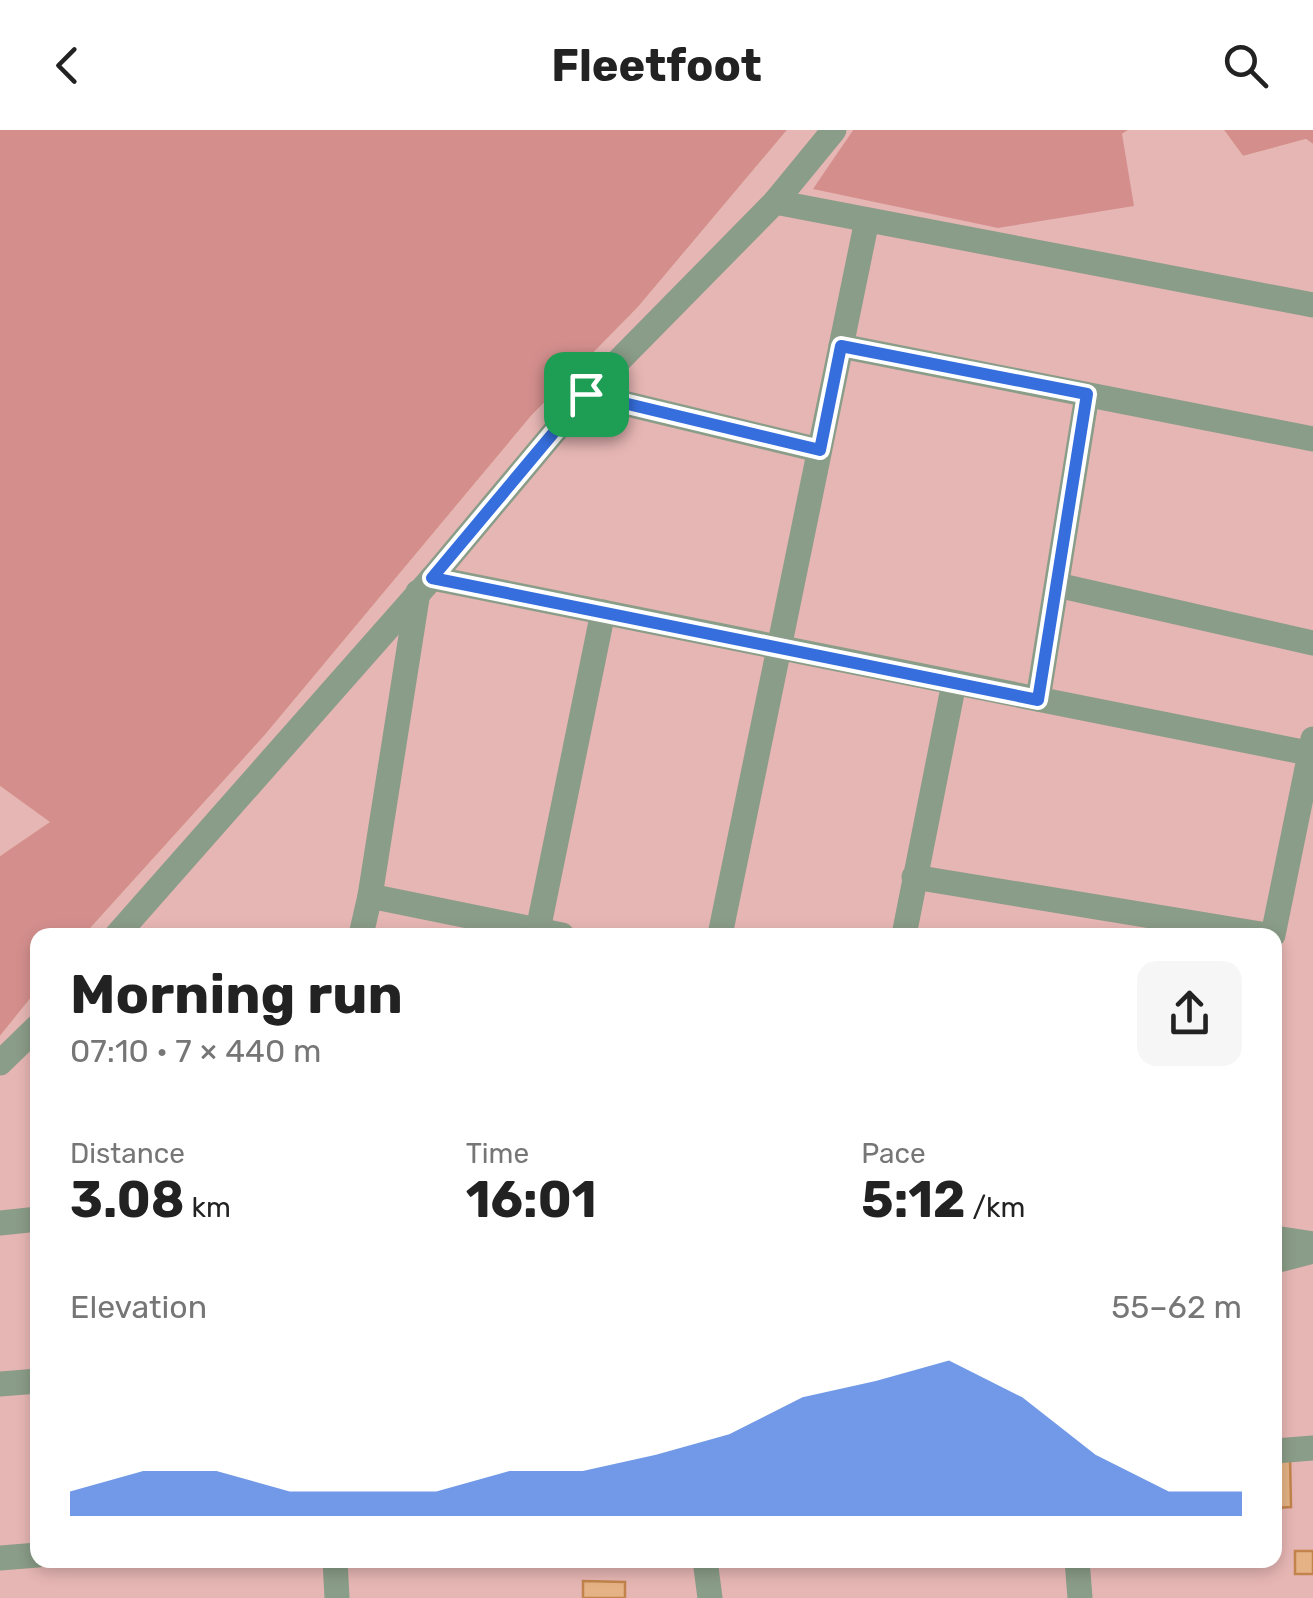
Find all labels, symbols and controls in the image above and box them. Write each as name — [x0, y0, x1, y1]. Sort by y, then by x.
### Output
icon: back — [40, 38, 95, 93]
icon: search — [1218, 38, 1273, 93]
text: Fleetfoot — [551, 39, 762, 92]
pin — [544, 352, 629, 437]
icon: arrive — [559, 367, 614, 422]
button: share — [1137, 961, 1242, 1066]
text: Morning run — [70, 962, 403, 1027]
text: 07:10 · 7 × 440 m — [70, 1032, 322, 1070]
text: Distance — [70, 1137, 185, 1170]
text: Time — [466, 1137, 529, 1170]
text: Pace — [861, 1137, 926, 1170]
text: 3.08 — [70, 1170, 185, 1230]
text: 16:01 — [466, 1170, 597, 1230]
text: 5:12 — [861, 1170, 966, 1230]
text: km — [185, 1191, 231, 1224]
text: /km — [966, 1191, 1025, 1224]
text: Elevation — [70, 1288, 207, 1326]
text: 55–62 m — [1111, 1288, 1242, 1326]

